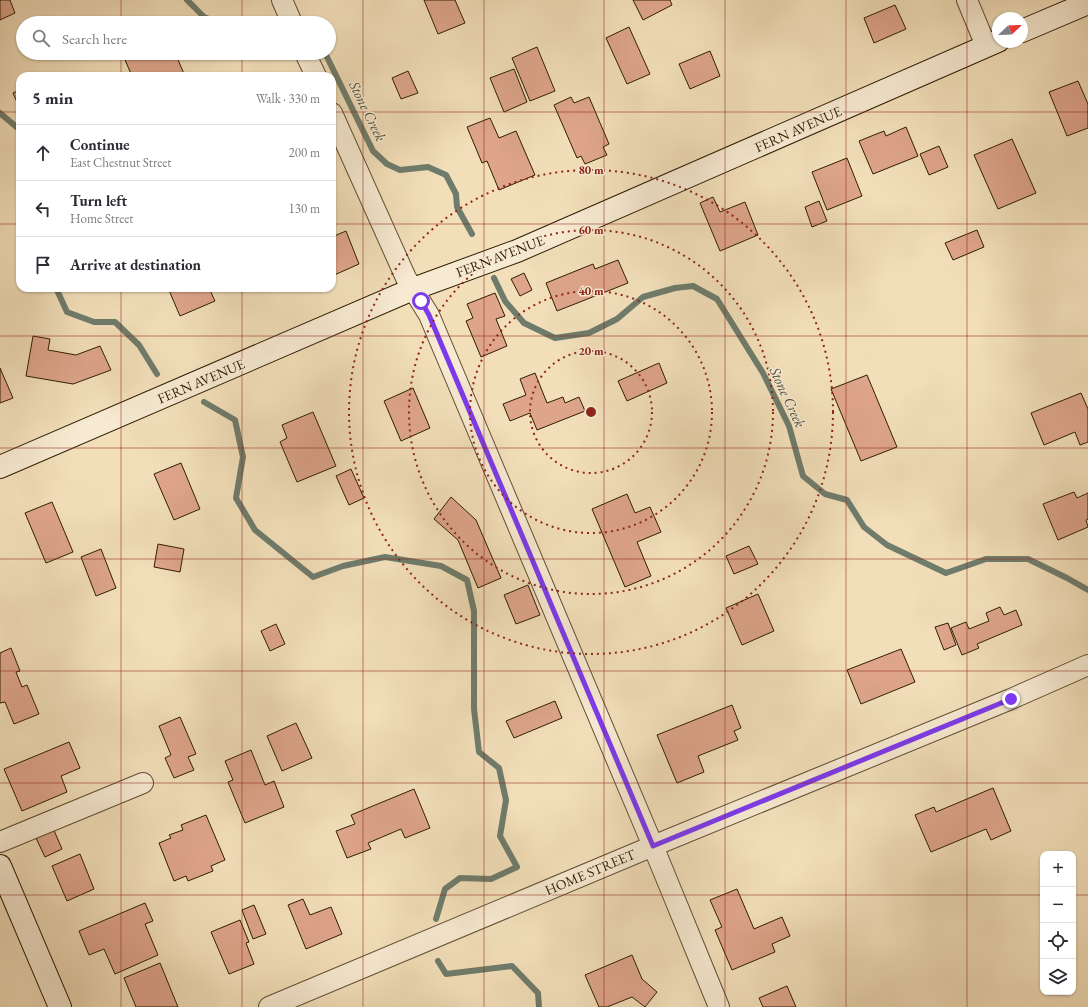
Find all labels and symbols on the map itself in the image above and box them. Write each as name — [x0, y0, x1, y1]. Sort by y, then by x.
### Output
north arrow — [992, 12, 1028, 48]
water label: Stone Creek — [345, 77, 391, 145]
street label: FERN AVENUE — [752, 102, 844, 156]
text: 80 m — [578, 162, 604, 178]
text: 60 m — [578, 222, 604, 238]
street label: FERN AVENUE — [453, 231, 547, 281]
text: 40 m — [578, 283, 604, 299]
route start — [412, 292, 430, 310]
text: 20 m — [578, 343, 604, 359]
street label: FERN AVENUE — [155, 354, 248, 408]
water label: Stone Creek — [765, 363, 810, 431]
centre of rings — [584, 405, 598, 419]
route end — [1002, 690, 1020, 708]
street label: HOME STREET — [542, 845, 638, 899]

